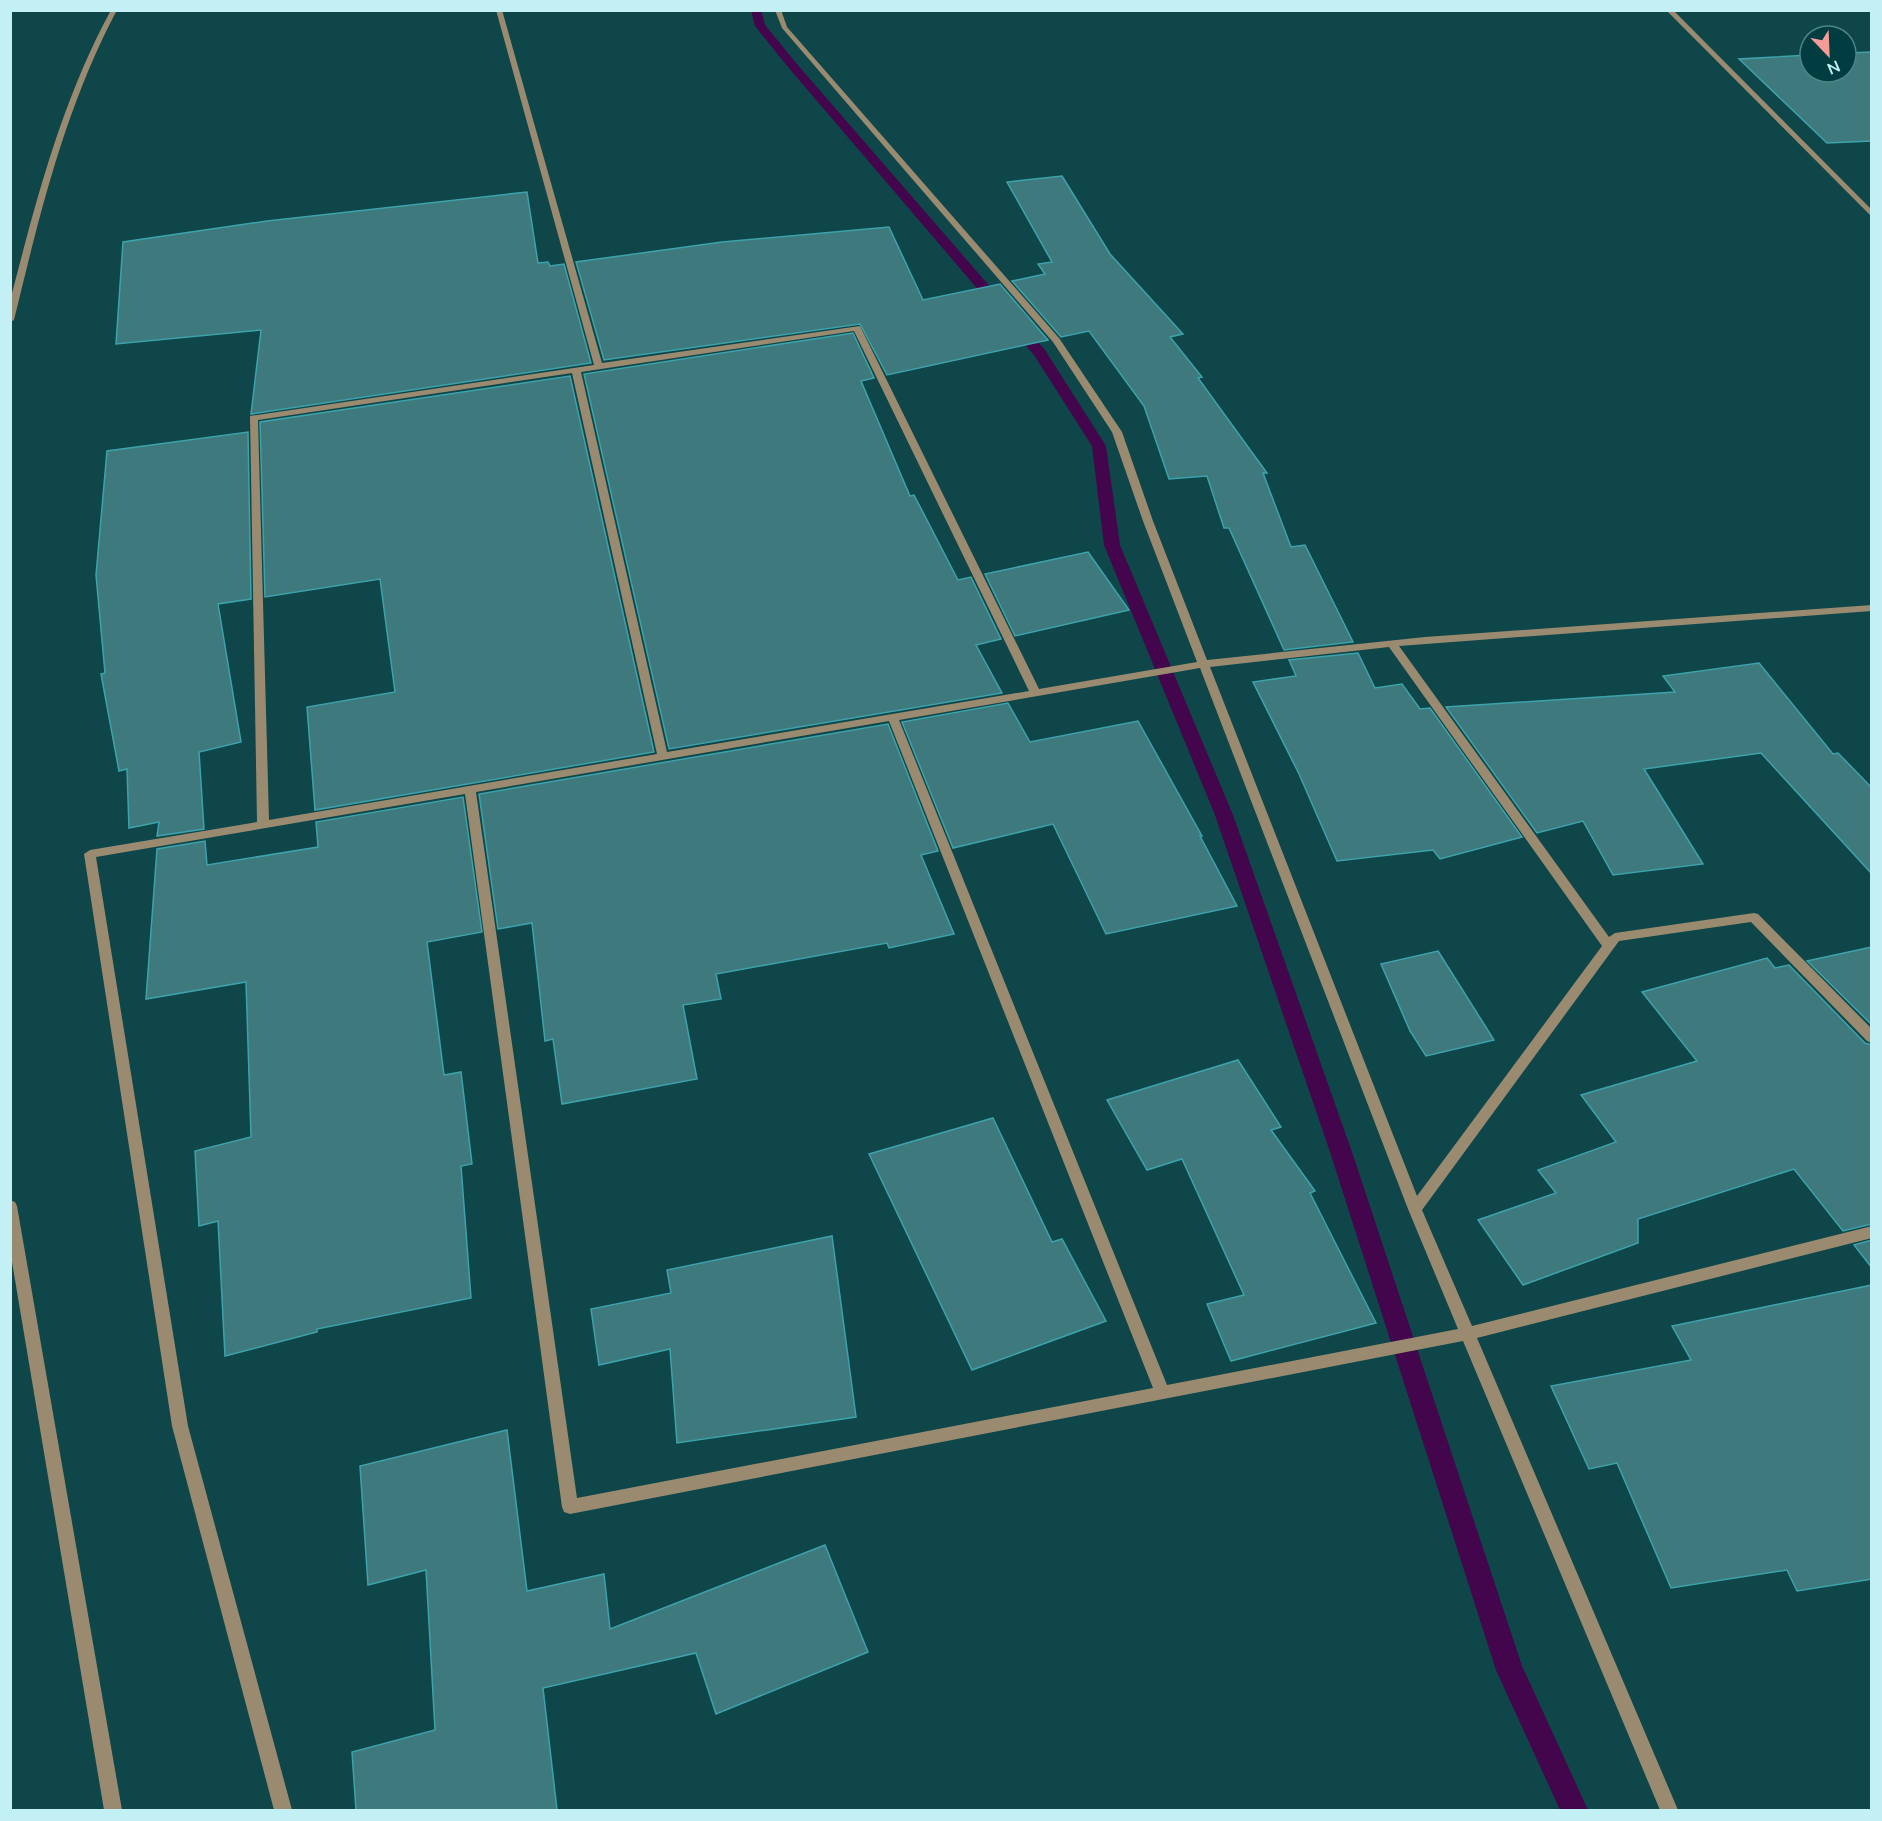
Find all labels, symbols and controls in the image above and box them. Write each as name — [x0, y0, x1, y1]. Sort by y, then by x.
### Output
north arrow — [1798, 24, 1858, 84]
text: N — [1824, 56, 1843, 79]

